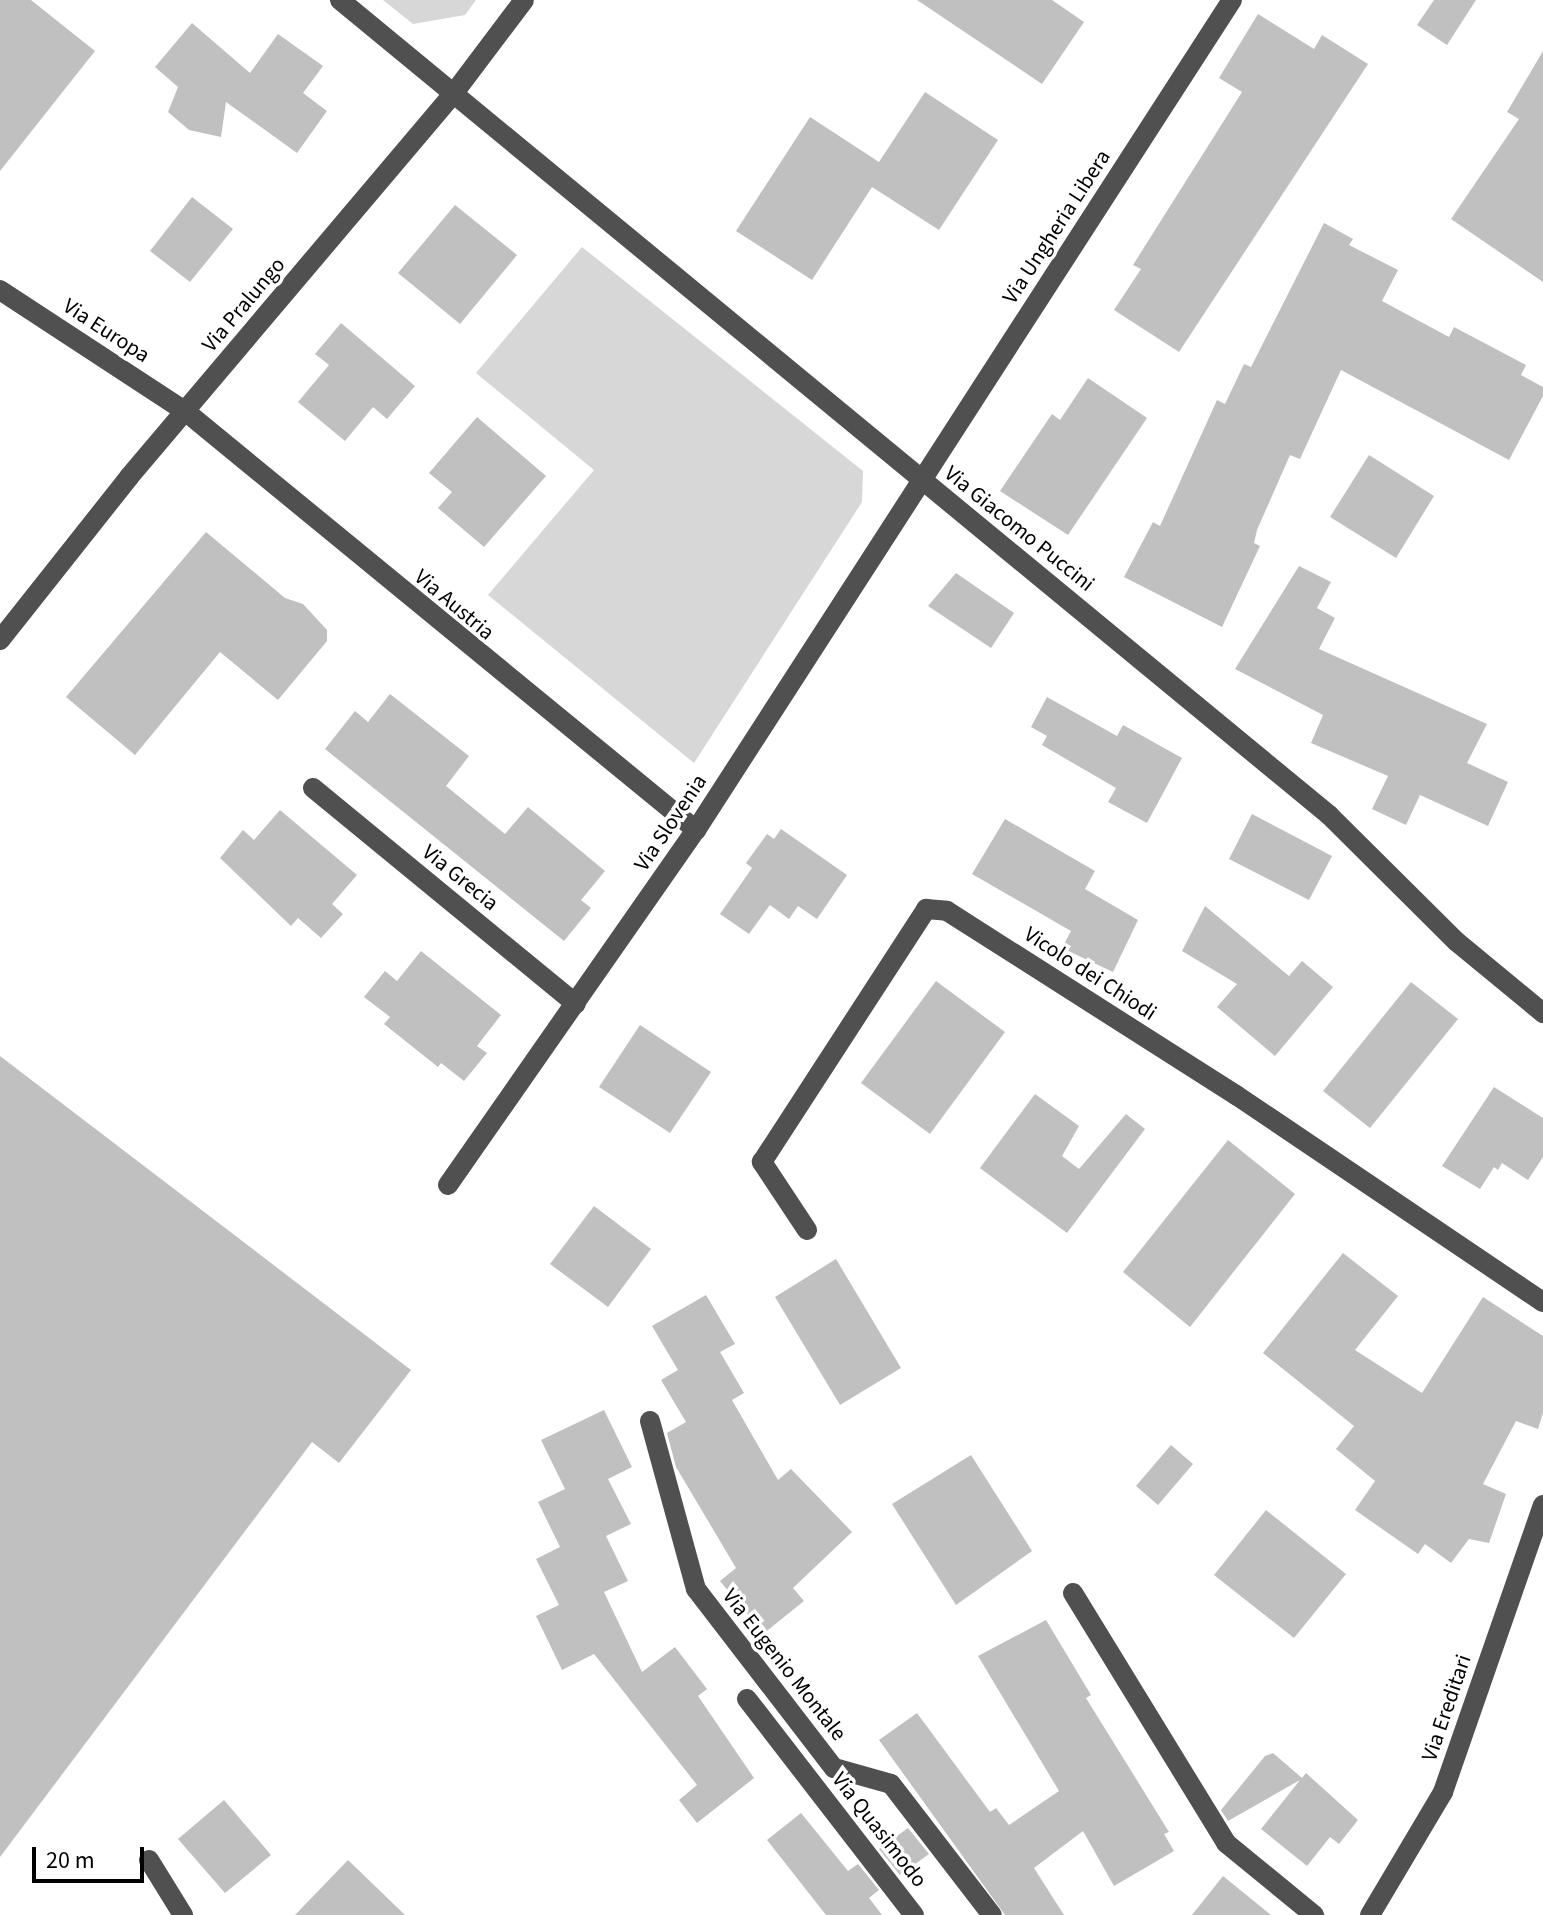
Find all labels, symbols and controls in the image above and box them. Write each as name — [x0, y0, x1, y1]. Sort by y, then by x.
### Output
street label: Via Ungheria Libera — [997, 145, 1117, 309]
street label: Via Pralungo — [197, 252, 291, 358]
street label: Via Europa — [58, 293, 154, 369]
street label: Via Giacomo Puccini — [939, 460, 1099, 598]
street label: Via Austria — [409, 564, 499, 646]
street label: Via Slovenia — [629, 770, 713, 876]
street label: Via Grecia — [416, 839, 504, 917]
street label: Vicolo dei Chiodi — [1019, 921, 1161, 1027]
street label: Via Eugenio Montale — [716, 1584, 852, 1746]
street label: Via Ereditari — [1416, 1651, 1478, 1765]
street label: Via Quasimodo — [826, 1767, 932, 1893]
scale bar — [36, 1831, 148, 1881]
text: 20 m — [46, 1843, 95, 1878]

